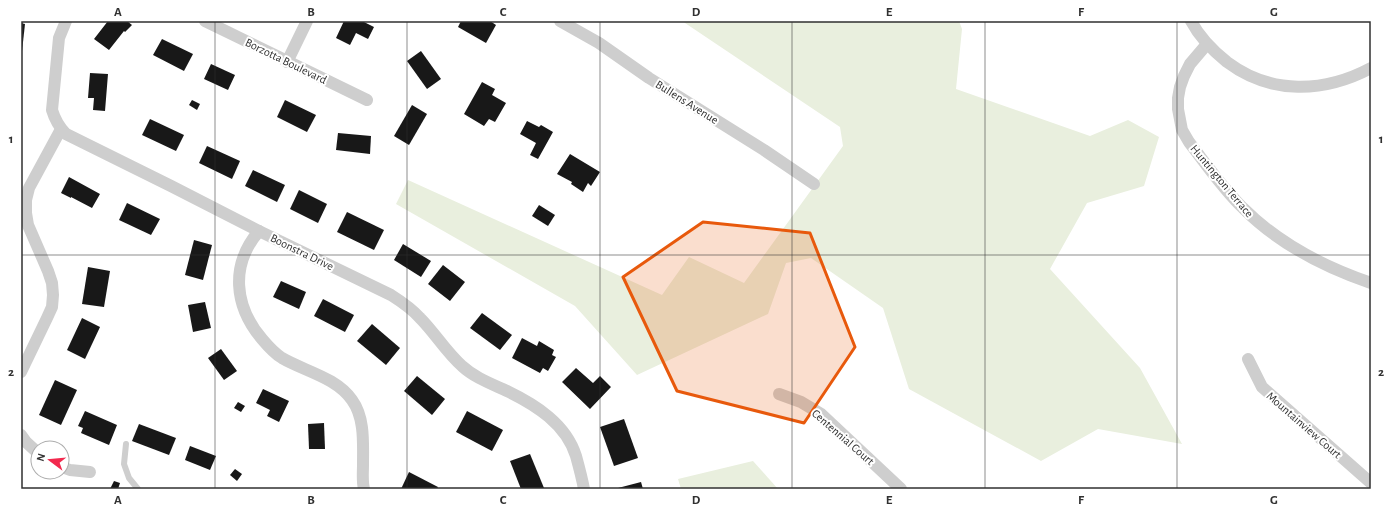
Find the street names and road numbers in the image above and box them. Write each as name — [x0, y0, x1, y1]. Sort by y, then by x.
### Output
street label: Borzotta Boulevard — [243, 36, 329, 86]
street label: Bullens Avenue — [653, 78, 721, 126]
street label: Huntington Terrace — [1188, 142, 1256, 220]
street label: Boonstra Drive — [268, 232, 336, 272]
street label: Mountainview Court — [1264, 389, 1344, 461]
street label: Centennial Court — [810, 407, 877, 467]

